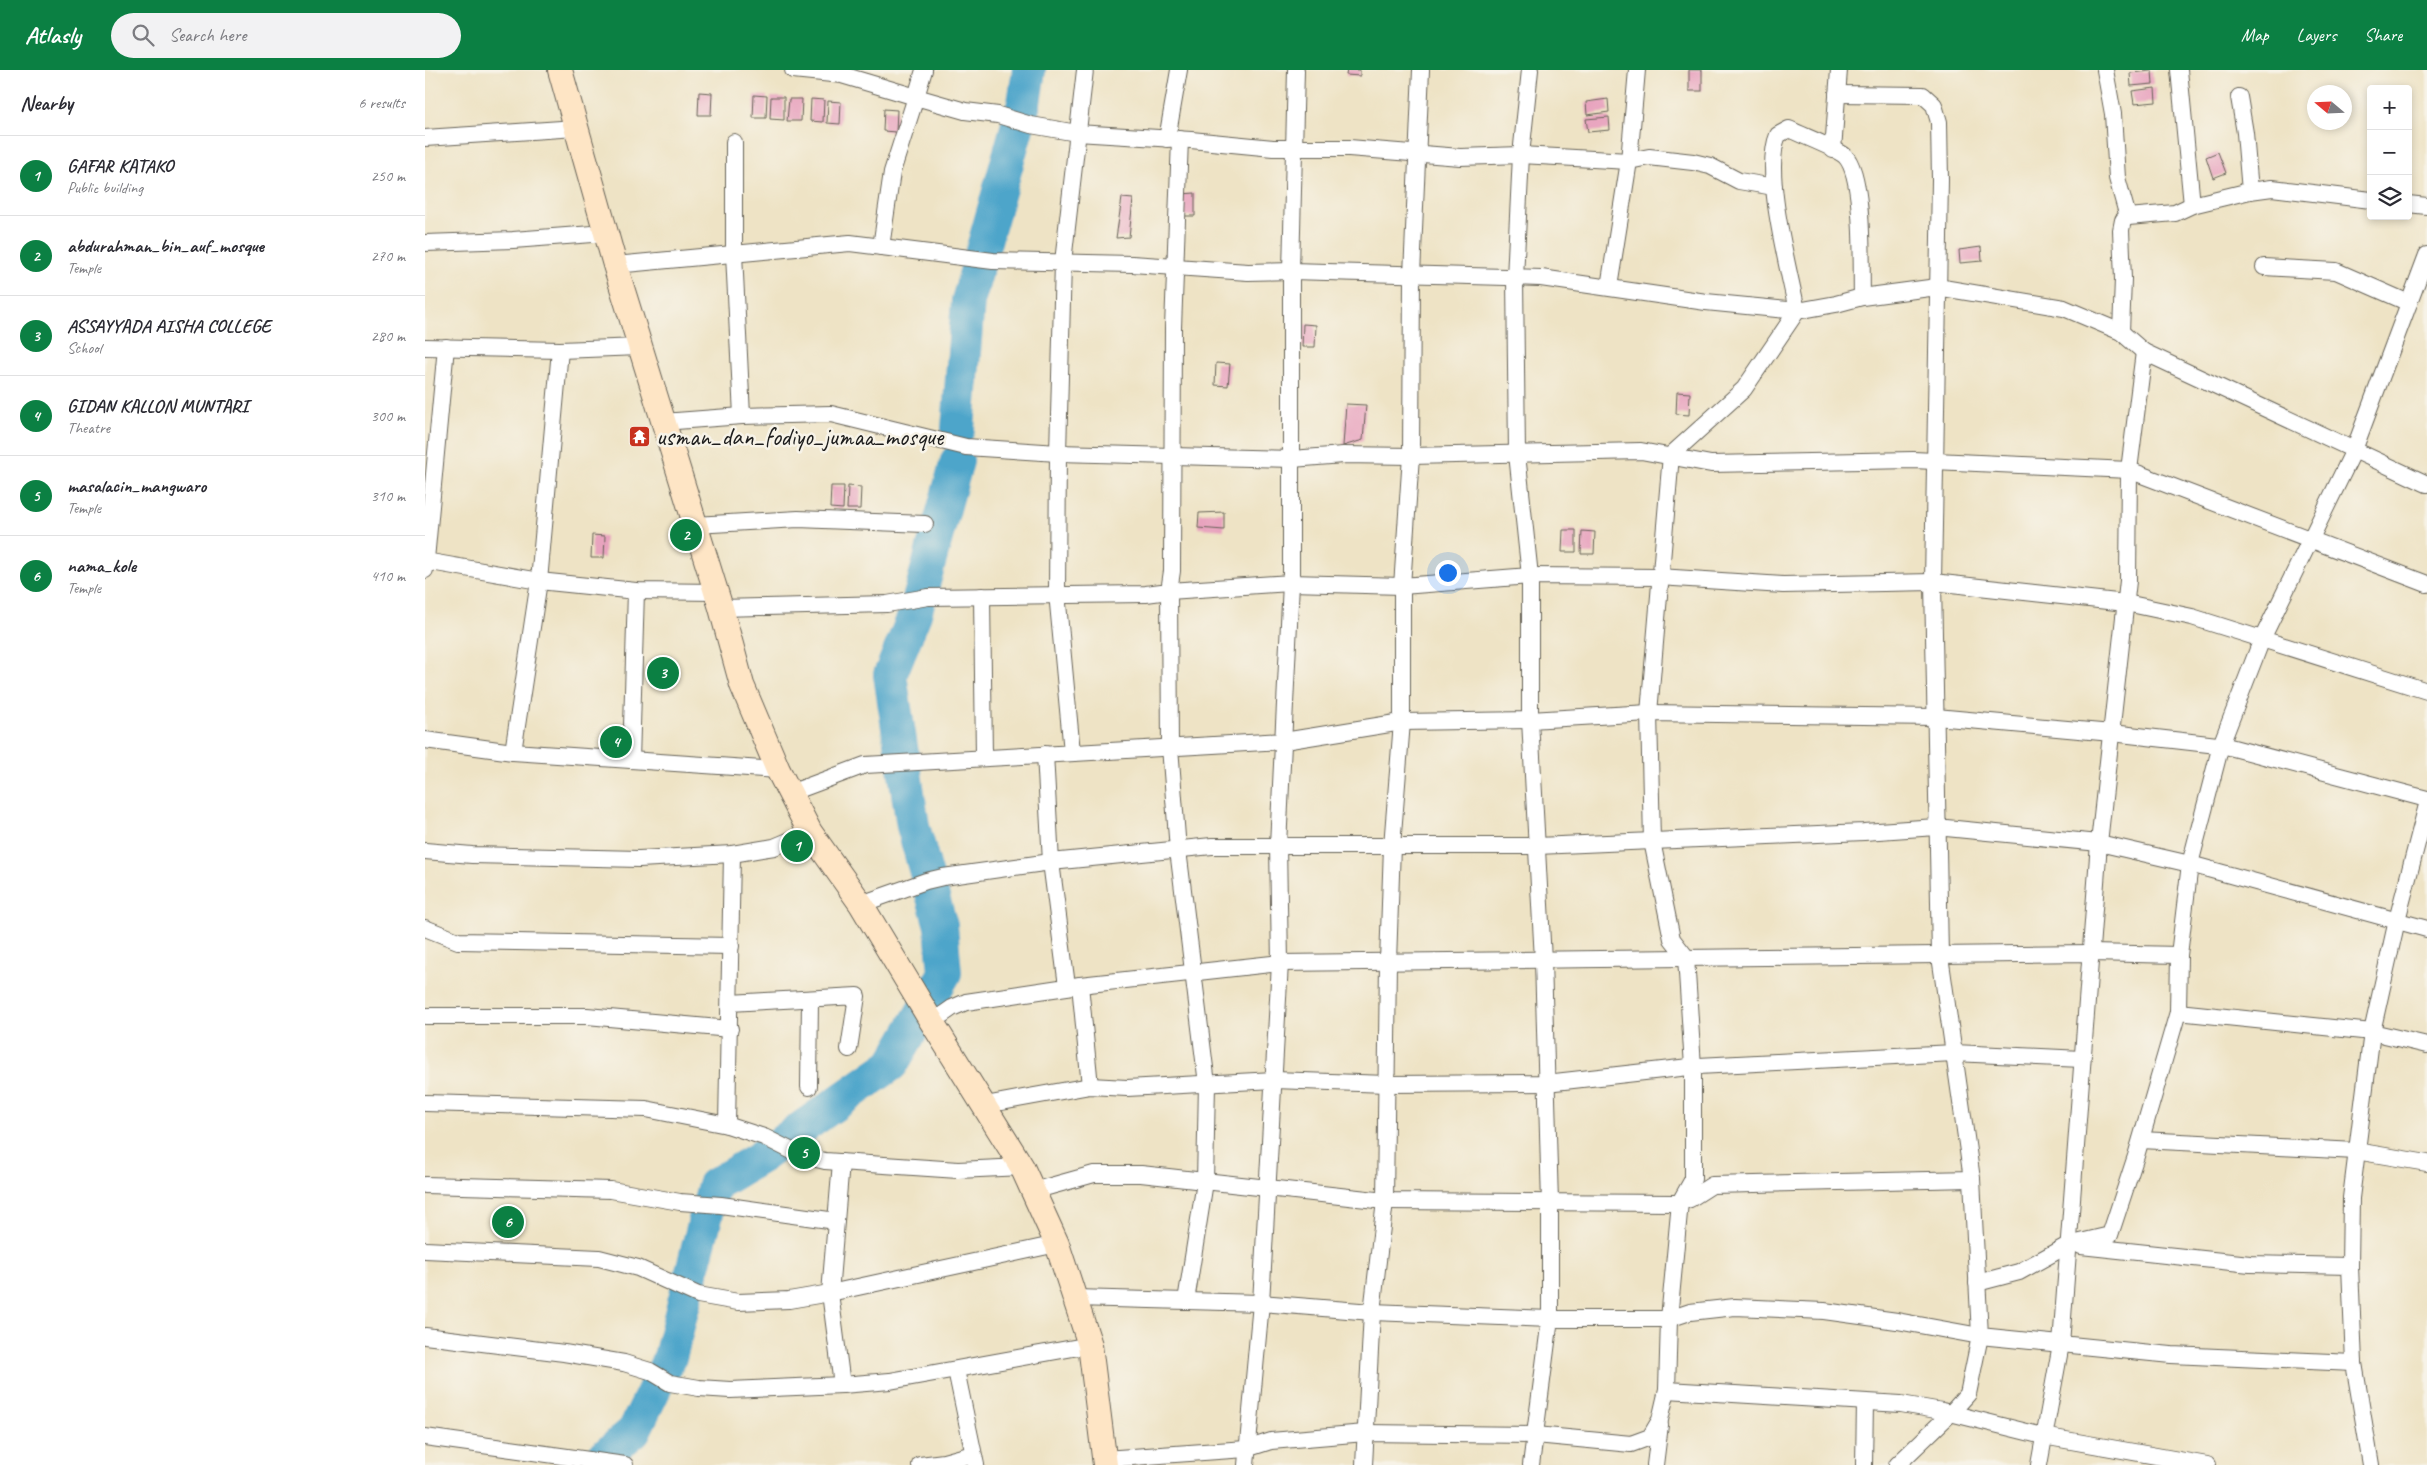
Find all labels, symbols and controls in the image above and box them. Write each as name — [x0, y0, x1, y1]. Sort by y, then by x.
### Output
search box — [111, 13, 461, 58]
text: Atlasly — [25, 20, 81, 50]
icon: search — [129, 21, 157, 49]
text: Search here — [169, 23, 246, 47]
text: Map — [2241, 24, 2269, 46]
text: Layers — [2297, 24, 2336, 46]
text: Share — [2364, 24, 2402, 46]
north arrow — [2307, 85, 2352, 130]
map controls — [2367, 85, 2412, 220]
button: + — [2367, 85, 2412, 130]
text: Nearby — [20, 90, 73, 116]
text: 6 results — [358, 93, 405, 113]
button: − — [2367, 130, 2412, 175]
text: GAFAR KATAKO — [67, 154, 173, 178]
text: 1 — [32, 166, 40, 186]
text: 250 m — [371, 166, 405, 186]
button: layers — [2367, 175, 2412, 220]
text: Public building — [67, 178, 143, 198]
text: abdurahman_bin_auf_mosque — [67, 234, 264, 258]
text: 2 — [32, 246, 40, 266]
text: 270 m — [371, 246, 405, 266]
text: Temple — [67, 258, 101, 278]
text: ASSAYYADA AISHA COLLEGE — [67, 314, 271, 338]
text: 3 — [32, 326, 40, 346]
text: 280 m — [371, 326, 405, 346]
text: School — [67, 338, 101, 358]
text: GIDAN KALLON MUNTARI — [67, 394, 248, 418]
text: 4 — [32, 406, 40, 426]
text: 300 m — [371, 406, 405, 426]
text: Theatre — [67, 418, 110, 438]
place label: usman_dan_fodiyo_jumaa_mosque — [656, 421, 945, 453]
temple icon: usman_dan_fodiyo_jumaa_mosque — [628, 425, 652, 449]
text: masalacin_mangwaro — [67, 474, 206, 498]
text: 5 — [33, 486, 39, 506]
text: 310 m — [371, 486, 405, 506]
text: Temple — [67, 498, 101, 518]
pin: 2 — [670, 516, 702, 554]
text: nama_kole — [67, 554, 136, 578]
your location — [1435, 560, 1461, 586]
text: 6 — [32, 566, 40, 586]
text: 410 m — [371, 566, 405, 586]
text: Temple — [67, 578, 101, 598]
pin: 3 — [647, 654, 679, 692]
pin: 4 — [600, 723, 632, 761]
pin: 1 — [781, 827, 813, 865]
pin: 5 — [788, 1134, 820, 1172]
pin: 6 — [492, 1203, 524, 1241]

